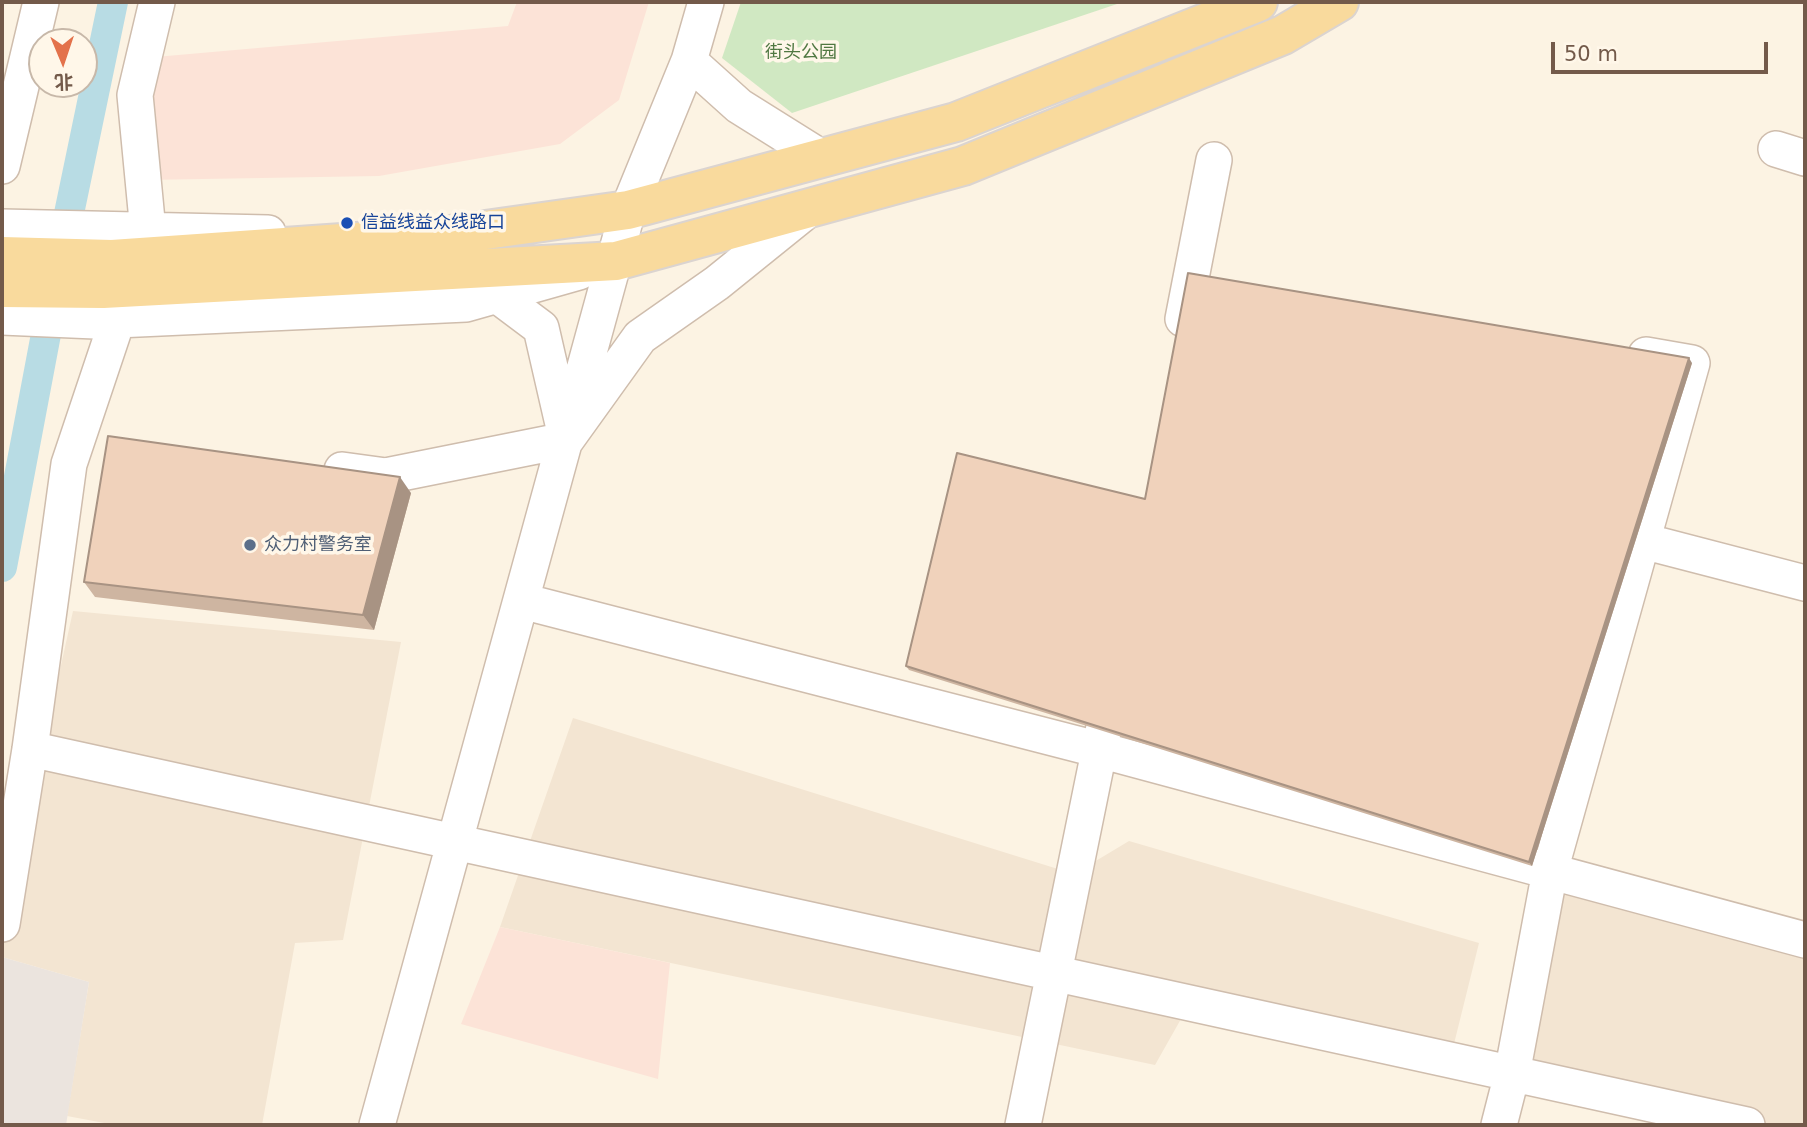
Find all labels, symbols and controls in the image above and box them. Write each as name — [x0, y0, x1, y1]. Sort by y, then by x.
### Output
north arrow — [28, 28, 98, 98]
scale bar — [1555, 28, 1772, 72]
park label: 街头公园 — [765, 42, 837, 64]
text: 50 m — [1564, 42, 1618, 66]
text: 北 — [54, 71, 74, 93]
place label: 信益线益众线路口 — [361, 212, 505, 234]
marker: 信益线益众线路口 — [339, 215, 355, 231]
place label: 众力村警务室 — [264, 534, 372, 556]
marker: 众力村警务室 — [242, 537, 258, 553]

